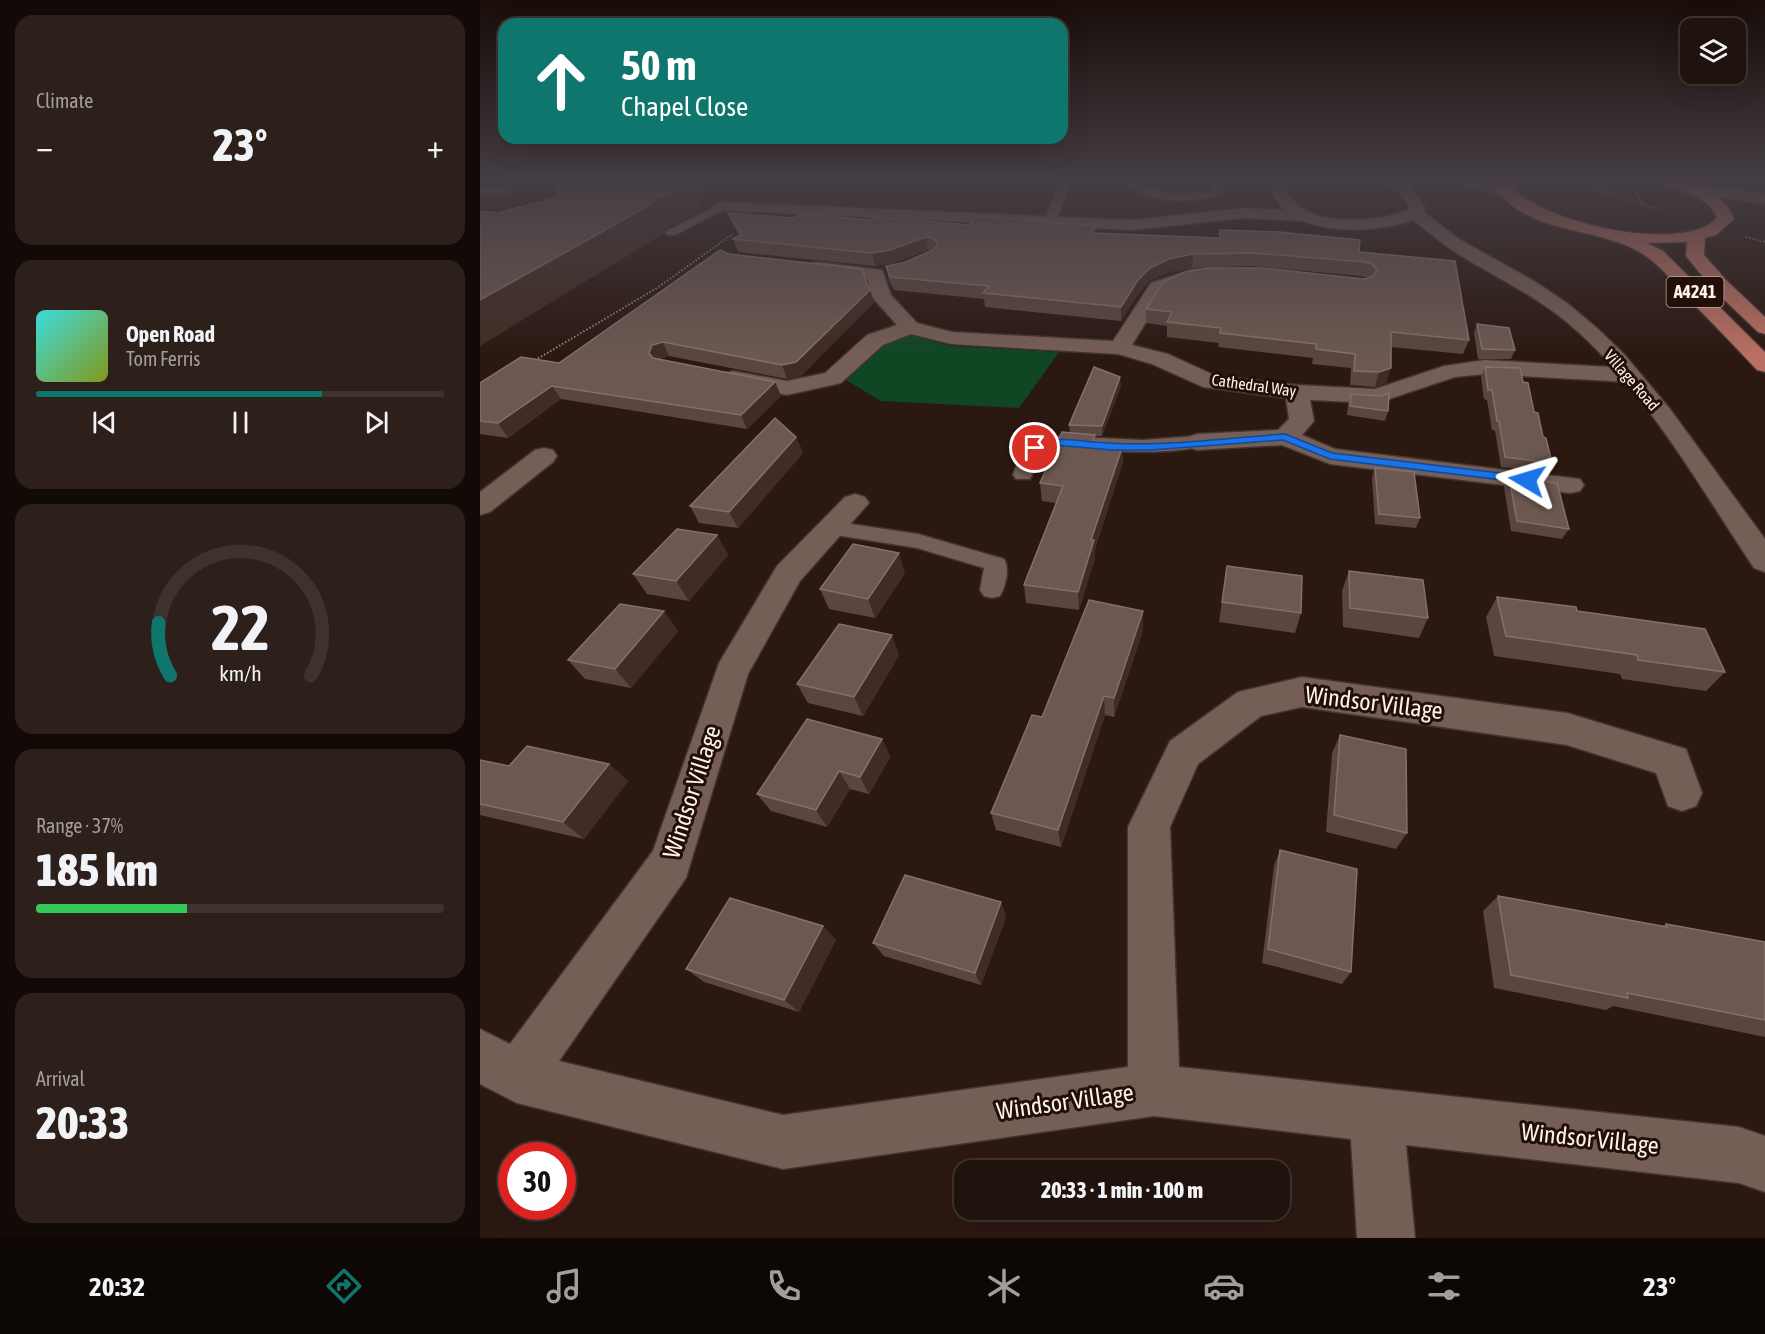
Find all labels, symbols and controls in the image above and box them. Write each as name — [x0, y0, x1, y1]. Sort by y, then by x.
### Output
map controls — [1680, 18, 1746, 84]
button: layers — [1680, 18, 1746, 84]
text: 50 m — [621, 41, 696, 89]
icon: ahead — [522, 42, 600, 120]
text: Climate — [36, 89, 93, 112]
text: Chapel Close — [621, 91, 748, 122]
text: 23° — [213, 119, 267, 171]
text: − — [36, 127, 53, 165]
text: + — [427, 127, 444, 165]
road number: A4241 — [1666, 277, 1724, 307]
text: Open Road — [126, 321, 215, 347]
street label: Village Road — [1600, 346, 1663, 414]
text: Tom Ferris — [126, 347, 200, 370]
street label: Cathedral Way — [1210, 370, 1298, 401]
icon: previous — [88, 406, 121, 439]
icon: pause — [224, 406, 257, 439]
icon: next — [360, 406, 393, 439]
pin — [1009, 422, 1060, 473]
icon: arrive — [1018, 431, 1051, 464]
position arrow — [1495, 448, 1559, 512]
text: 22 — [211, 592, 269, 663]
text: km/h — [219, 661, 261, 686]
street label: Windsor Village — [1304, 681, 1444, 724]
street label: Windsor Village — [657, 722, 726, 862]
text: Range · 37% — [36, 814, 123, 837]
text: 185 km — [36, 844, 158, 896]
text: Arrival — [36, 1067, 85, 1090]
street label: Windsor Village — [995, 1079, 1135, 1124]
text: 20:33 — [36, 1097, 130, 1149]
street label: Windsor Village — [1520, 1118, 1660, 1159]
speed limit sign: 30 — [498, 1142, 576, 1220]
text: 20:33 · 1 min · 100 m — [1041, 1177, 1203, 1203]
icon: directions — [323, 1265, 365, 1307]
icon: music — [543, 1265, 585, 1307]
icon: phone — [763, 1265, 805, 1307]
icon: climate — [983, 1265, 1025, 1307]
icon: car — [1203, 1265, 1245, 1307]
icon: filters — [1423, 1265, 1465, 1307]
text: 20:32 — [89, 1271, 145, 1302]
text: 23° — [1643, 1271, 1676, 1302]

